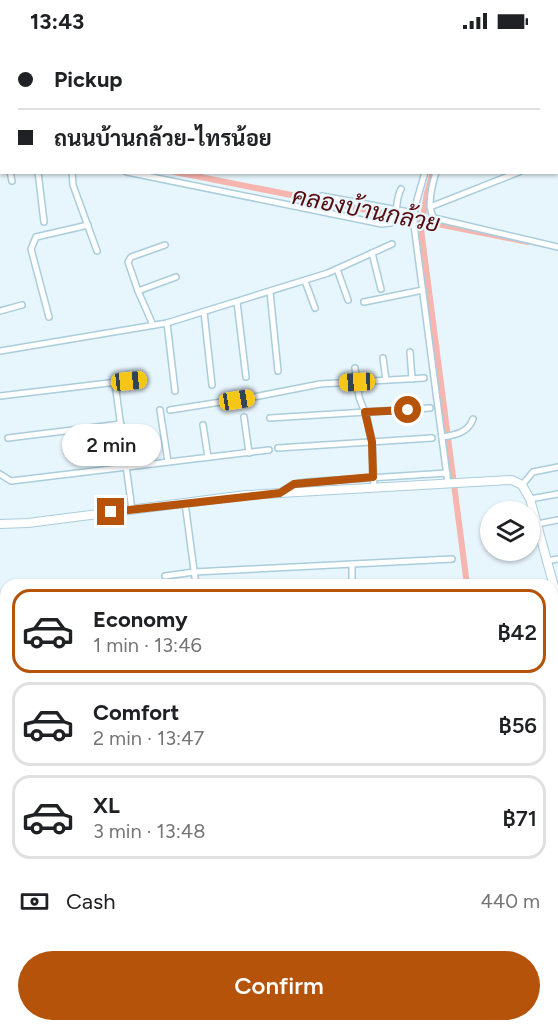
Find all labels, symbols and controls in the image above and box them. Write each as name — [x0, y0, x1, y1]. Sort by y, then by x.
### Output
text: 13:43 — [30, 8, 84, 35]
text: Pickup — [54, 66, 123, 93]
text: ถนนบ้านกล้วย-ไทรน้อย — [54, 125, 272, 152]
water label: คลองบ้านกล้วย — [290, 181, 443, 238]
car — [110, 370, 148, 392]
car — [339, 372, 375, 392]
car — [218, 388, 256, 412]
route start — [394, 396, 421, 423]
callout: 2 min — [62, 425, 160, 467]
text: 2 min — [87, 433, 136, 457]
route end — [97, 498, 124, 525]
map controls — [480, 501, 540, 561]
button: layers — [480, 501, 540, 561]
icon: car — [21, 604, 75, 658]
text: Economy — [93, 606, 188, 633]
text: ฿42 — [497, 619, 537, 646]
text: 1 min · 13:46 — [93, 633, 202, 657]
icon: car — [21, 697, 75, 751]
text: Comfort — [93, 699, 179, 726]
text: ฿56 — [498, 712, 537, 739]
text: 2 min · 13:47 — [93, 726, 204, 750]
icon: car — [21, 790, 75, 844]
text: XL — [93, 792, 120, 819]
text: ฿71 — [503, 805, 537, 832]
text: 3 min · 13:48 — [93, 819, 206, 843]
icon: cash — [18, 885, 51, 918]
text: Cash — [66, 888, 116, 915]
text: 440 m — [480, 889, 540, 913]
button: Confirm — [18, 951, 540, 1020]

